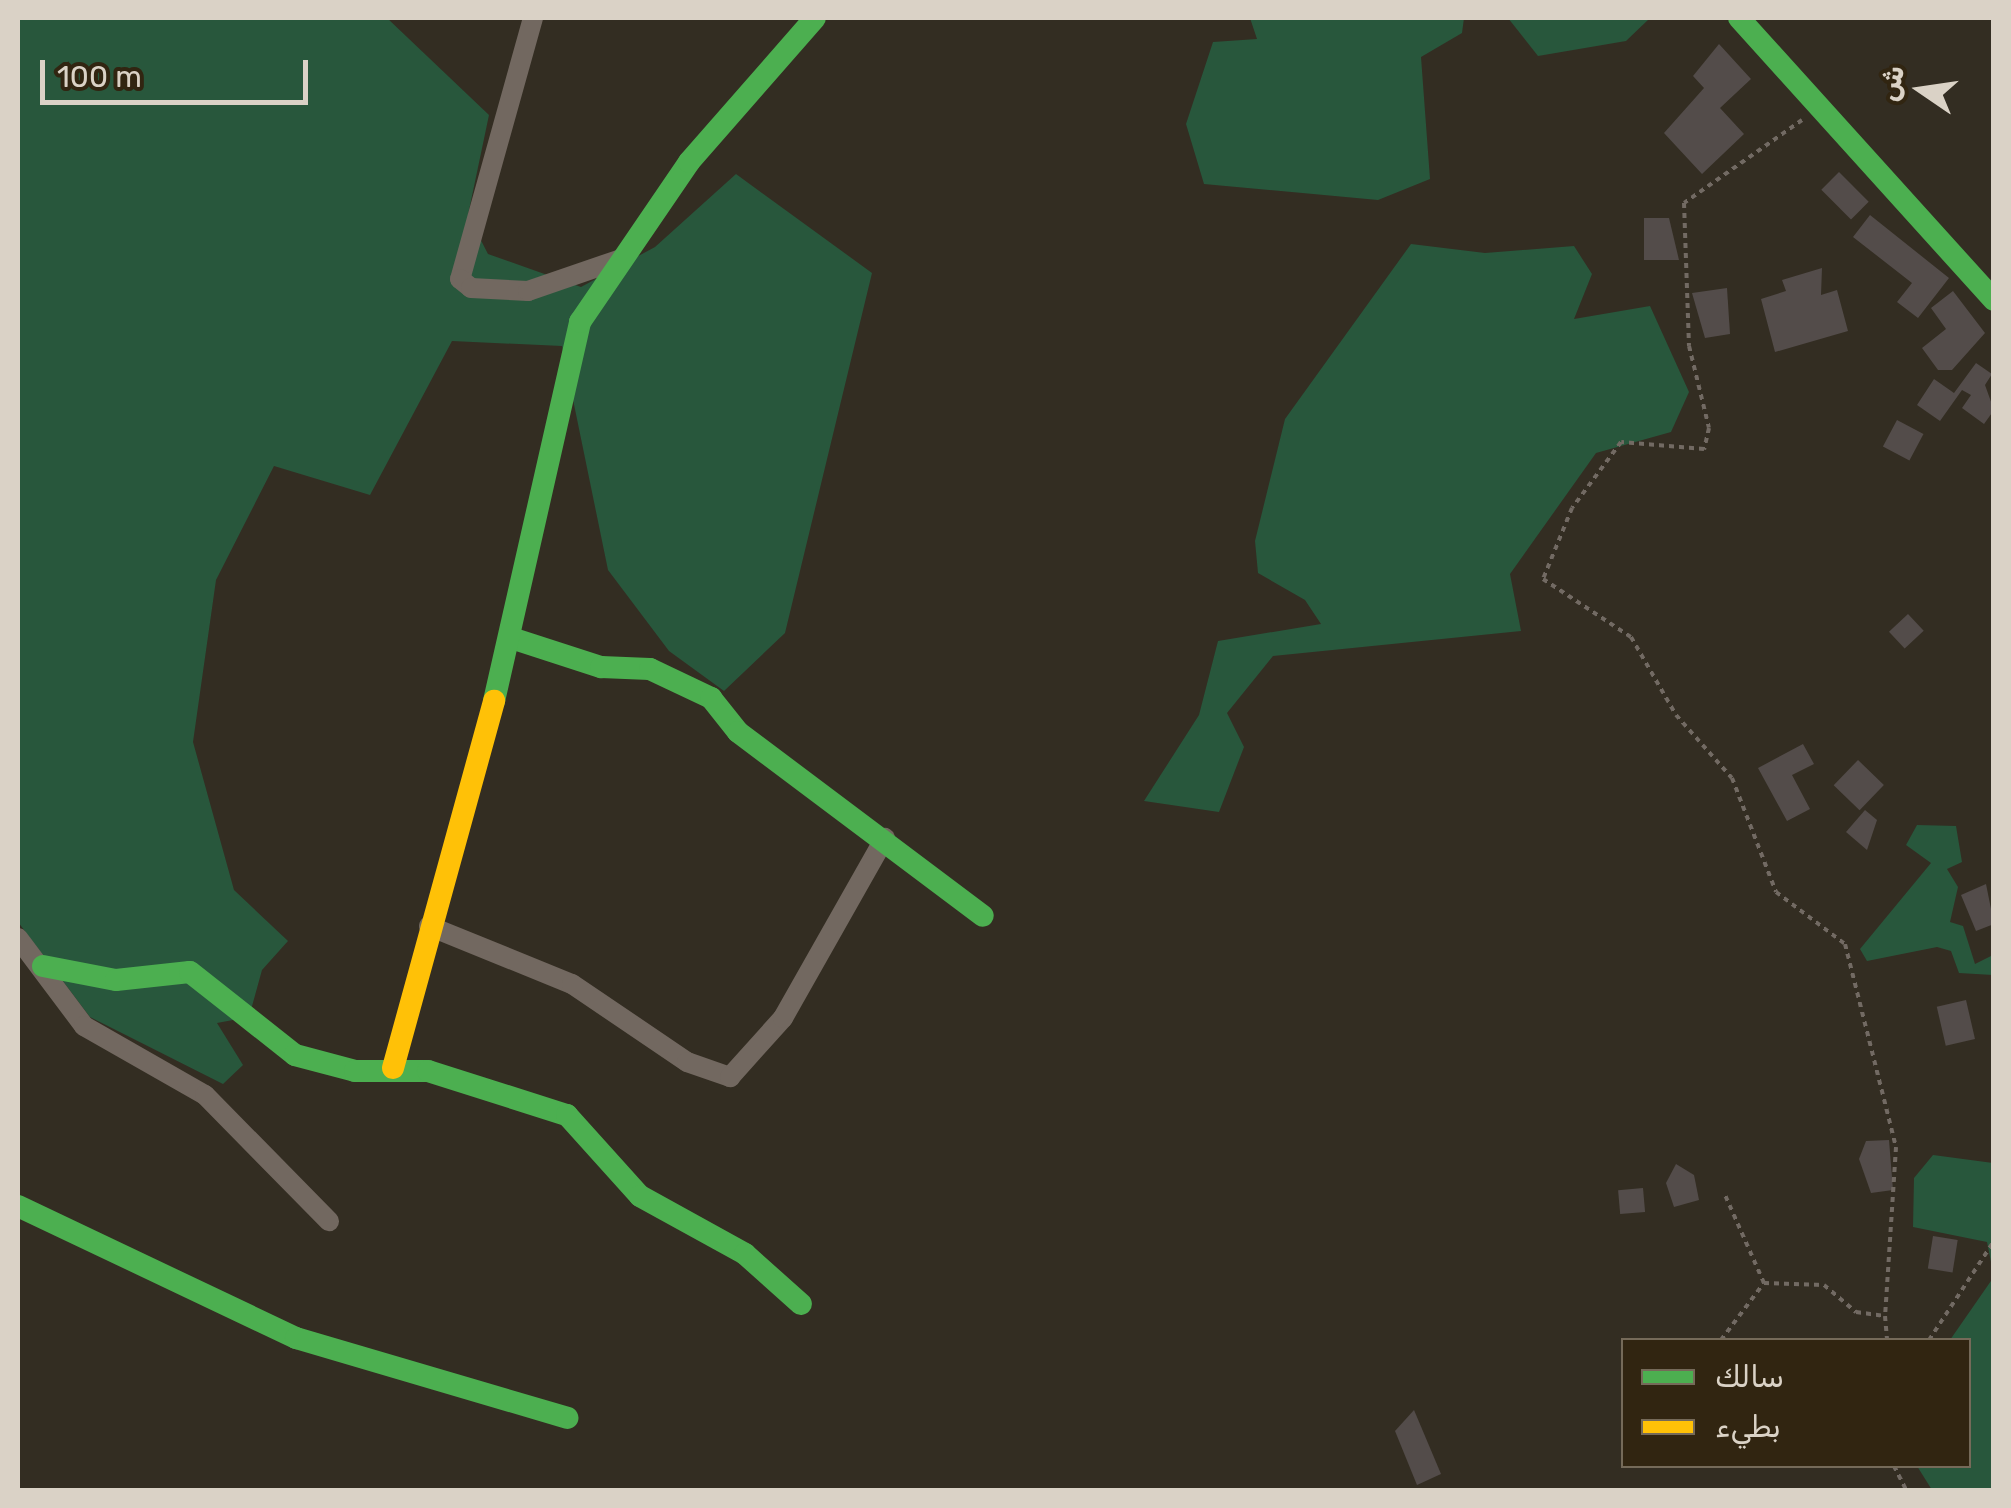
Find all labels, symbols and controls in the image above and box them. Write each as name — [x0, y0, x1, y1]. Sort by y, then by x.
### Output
scale bar — [45, 40, 312, 102]
north arrow — [1871, 40, 1971, 140]
text: 100 m — [57, 59, 142, 95]
text: ش — [1871, 62, 1911, 104]
legend — [1621, 1338, 1971, 1468]
text: سالك — [1715, 1359, 1784, 1395]
text: بطيء — [1715, 1409, 1781, 1445]

